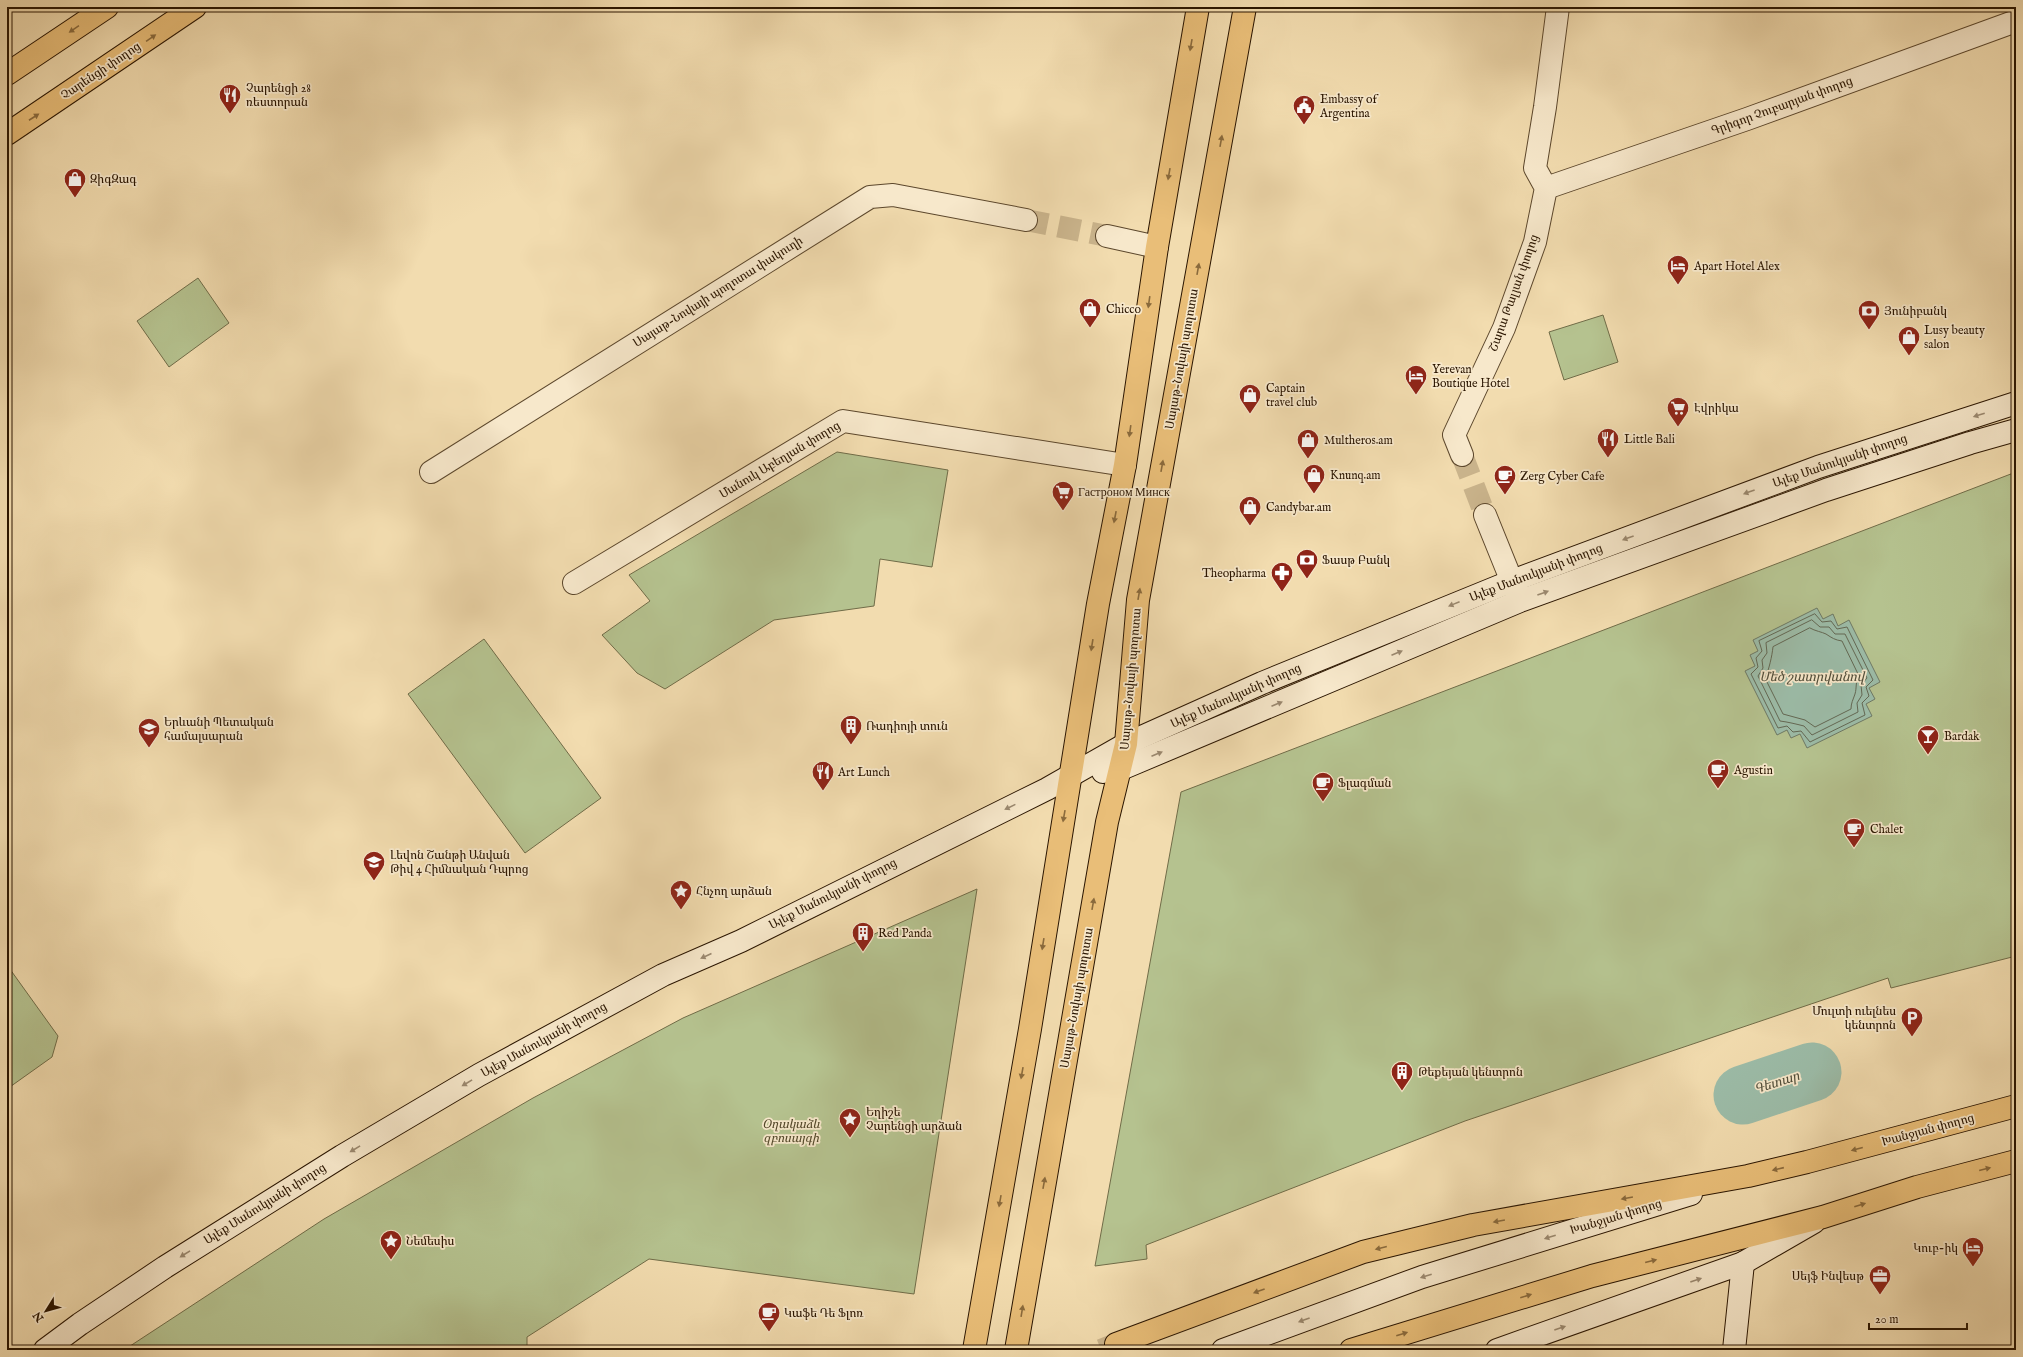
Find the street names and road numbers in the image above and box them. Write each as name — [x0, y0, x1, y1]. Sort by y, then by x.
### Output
street label: Չարենցի փողոց — [58, 39, 144, 103]
street label: Գրիգոր Չուբարյան փողոց — [1709, 73, 1855, 139]
street label: Շարա Թալյան փողոց — [1486, 232, 1542, 354]
street label: Սայաթ-Նովայի պողոտա փակուղի — [630, 233, 806, 351]
street label: Սայաթ-Նովայի պողոտա — [1162, 287, 1202, 430]
street label: Մանուկ Աբեղյան փողոց — [717, 418, 843, 502]
street label: Ալեք Մանուկյանի փողոց — [1771, 431, 1909, 491]
street label: Ալեք Մանուկյանի փողոց — [1467, 541, 1605, 605]
street label: Սայաթ-Նովայի պողոտա — [1117, 607, 1145, 751]
street label: Ալեք Մանուկյանի փողոց — [1168, 660, 1304, 732]
street label: Ալեք Մանուկյանի փողոց — [767, 855, 899, 933]
street label: Սայաթ-Նովայի պողոտա — [1057, 926, 1097, 1069]
street label: Ալեք Մանուկյանի փողոց — [479, 999, 609, 1081]
street label: Խանջյան փողոց — [1880, 1110, 1976, 1150]
street label: Ալեք Մանուկյանի փողոց — [201, 1160, 329, 1248]
street label: Խանջյան փողոց — [1568, 1196, 1664, 1238]

